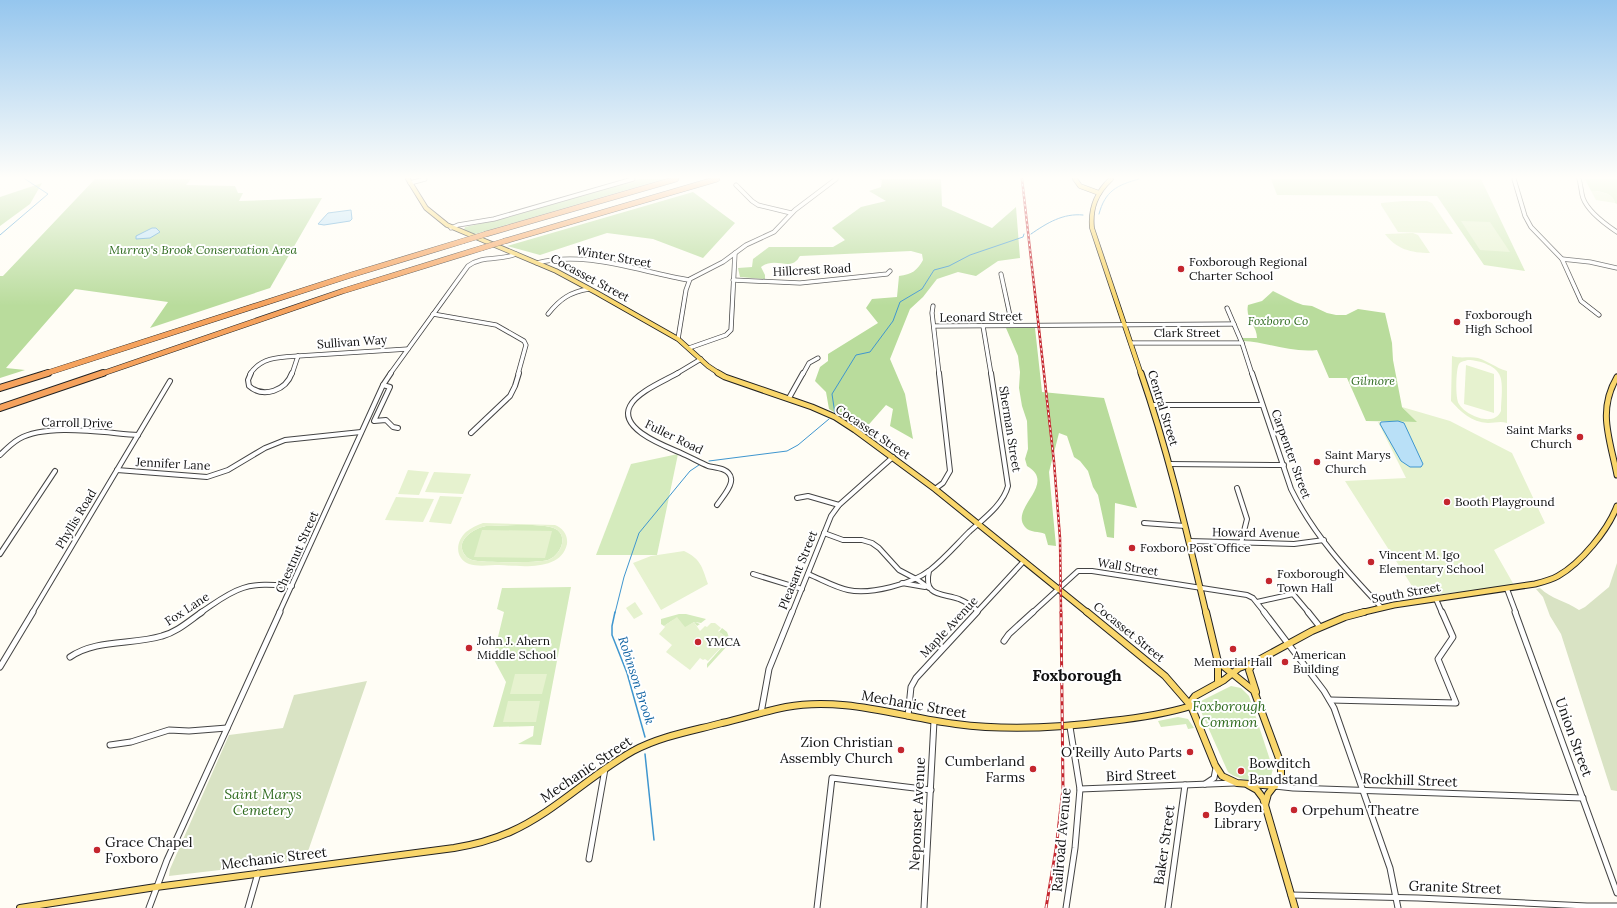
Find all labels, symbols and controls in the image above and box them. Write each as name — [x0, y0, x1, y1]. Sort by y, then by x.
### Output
park label: Murray's Brook Conservation Area — [109, 242, 297, 257]
street label: Winter Street — [575, 243, 653, 271]
street label: Cocasset Street — [548, 250, 633, 305]
place label: Foxborough Regional Charter School — [1189, 254, 1307, 283]
street label: Hillcrest Road — [772, 260, 852, 279]
marker: Foxborough Regional Charter School — [1176, 264, 1186, 274]
place label: Foxborough High School — [1465, 307, 1533, 336]
street label: Leonard Street — [939, 308, 1023, 325]
park label: Foxboro Co — [1248, 313, 1308, 328]
marker: Foxborough High School — [1452, 317, 1462, 327]
street label: Clark Street — [1154, 325, 1221, 340]
street label: Sullivan Way — [316, 332, 388, 351]
street label: Central Street — [1145, 368, 1182, 448]
park label: Gilmore — [1351, 373, 1395, 388]
street label: Sherman Street — [996, 385, 1025, 473]
street label: Cocasset Street — [833, 401, 914, 462]
street label: Carpenter Street — [1268, 407, 1315, 501]
street label: Carroll Drive — [41, 414, 113, 431]
street label: Fuller Road — [643, 416, 706, 457]
place label: Saint Marks Church — [1506, 422, 1572, 451]
marker: Saint Marks Church — [1575, 432, 1585, 442]
place label: Saint Marys Church — [1325, 447, 1391, 476]
street label: Jennifer Lane — [134, 454, 211, 473]
marker: Saint Marys Church — [1312, 457, 1322, 467]
street label: Phyllis Road — [52, 486, 99, 551]
place label: Booth Playground — [1455, 494, 1555, 509]
marker: Booth Playground — [1442, 497, 1452, 507]
street label: Chestnut Street — [272, 508, 322, 595]
street label: Howard Avenue — [1212, 524, 1301, 541]
street label: Pleasant Street — [775, 528, 820, 612]
place label: Foxboro Post Office — [1140, 540, 1251, 555]
marker: Foxboro Post Office — [1127, 543, 1137, 553]
place label: Vincent M. Igo Elementary School — [1378, 547, 1484, 576]
street label: Wall Street — [1097, 554, 1160, 579]
marker: Vincent M. Igo Elementary School — [1366, 557, 1376, 567]
place label: Foxborough Town Hall — [1277, 566, 1344, 595]
marker: Foxborough Town Hall — [1264, 576, 1274, 586]
street label: South Street — [1370, 579, 1442, 606]
street label: Fox Lane — [162, 588, 212, 629]
street label: Maple Avenue — [917, 593, 981, 660]
street label: Cocasset Street — [1091, 598, 1168, 665]
place label: John J. Ahern Middle School — [476, 633, 556, 662]
water label: Robinson Brook — [614, 634, 659, 727]
place label: YMCA — [705, 634, 741, 649]
marker: YMCA — [693, 637, 703, 647]
marker: John J. Ahern Middle School — [464, 643, 474, 653]
marker: Memorial Hall — [1228, 644, 1238, 654]
place label: American Building — [1292, 647, 1346, 676]
place label: Memorial Hall — [1194, 654, 1272, 669]
marker: American Building — [1280, 657, 1290, 667]
district label: Foxborough — [1032, 665, 1122, 685]
street label: Mechanic Street — [860, 686, 969, 722]
street label: Union Street — [1551, 695, 1597, 780]
park label: Foxborough Common — [1192, 697, 1266, 731]
street label: Mechanic Street — [537, 731, 636, 806]
place label: Zion Christian Assembly Church — [779, 733, 893, 767]
place label: O'Reilly Auto Parts — [1061, 743, 1182, 761]
marker: Zion Christian Assembly Church — [896, 745, 906, 755]
marker: O'Reilly Auto Parts — [1185, 747, 1195, 757]
place label: Cumberland Farms — [945, 752, 1025, 786]
place label: Bowditch Bandstand — [1249, 754, 1318, 788]
street label: Neponset Avenue — [905, 756, 929, 871]
marker: Cumberland Farms — [1028, 764, 1038, 774]
street label: Bird Street — [1106, 765, 1177, 785]
marker: Bowditch Bandstand — [1236, 766, 1246, 776]
street label: Rockhill Street — [1362, 769, 1458, 791]
park label: Saint Marys Cemetery — [224, 785, 302, 819]
street label: Railroad Avenue — [1047, 787, 1075, 893]
place label: Boyden Library — [1214, 798, 1263, 832]
place label: Orpehum Theatre — [1302, 801, 1419, 819]
street label: Baker Street — [1149, 803, 1179, 886]
marker: Orpehum Theatre — [1289, 805, 1299, 815]
marker: Boyden Library — [1201, 810, 1211, 820]
place label: Grace Chapel Foxboro — [105, 833, 193, 867]
street label: Mechanic Street — [220, 843, 329, 873]
marker: Grace Chapel Foxboro — [92, 845, 102, 855]
street label: Granite Street — [1408, 876, 1502, 898]

